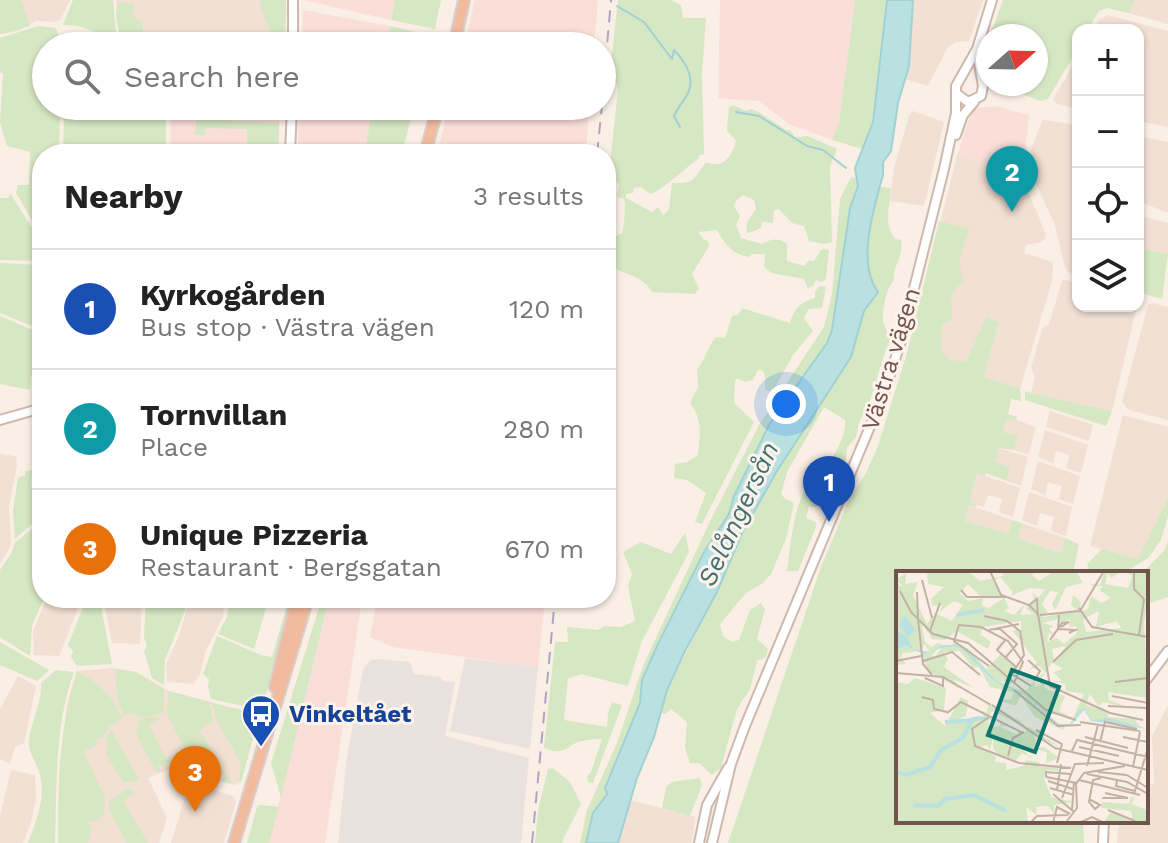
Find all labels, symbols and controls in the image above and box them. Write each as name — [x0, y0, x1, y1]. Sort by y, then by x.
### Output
north arrow — [976, 24, 1048, 96]
map controls — [1072, 24, 1144, 312]
button: + — [1072, 24, 1144, 96]
search box — [32, 32, 616, 120]
icon: search — [60, 54, 104, 98]
text: Search here — [124, 59, 300, 94]
button: − — [1072, 96, 1144, 168]
pin: 2 — [986, 146, 1038, 212]
button: locate — [1072, 168, 1144, 240]
text: Nearby — [64, 176, 183, 216]
text: 3 results — [473, 181, 584, 211]
button: layers — [1072, 240, 1144, 312]
text: Kyrkogården — [140, 277, 326, 312]
street label: Västra vägen — [856, 284, 926, 434]
text: 1 — [84, 294, 96, 324]
text: 120 m — [509, 294, 584, 324]
text: Bus stop · Västra vägen — [140, 312, 435, 342]
your location — [766, 384, 806, 424]
text: Tornvillan — [140, 397, 287, 432]
text: 2 — [82, 414, 98, 444]
text: 280 m — [503, 414, 584, 444]
text: Place — [140, 432, 208, 462]
water label: Selångersån — [691, 437, 785, 591]
pin: 1 — [803, 456, 855, 522]
text: Unique Pizzeria — [140, 517, 368, 552]
text: 3 — [82, 534, 98, 564]
text: 670 m — [505, 534, 584, 564]
text: Restaurant · Bergsgatan — [140, 552, 442, 582]
inset map — [896, 571, 1148, 823]
bus stop icon: Vinkeltået — [240, 693, 282, 748]
place label: Vinkeltået — [289, 700, 412, 728]
pin: 3 — [169, 746, 221, 812]

